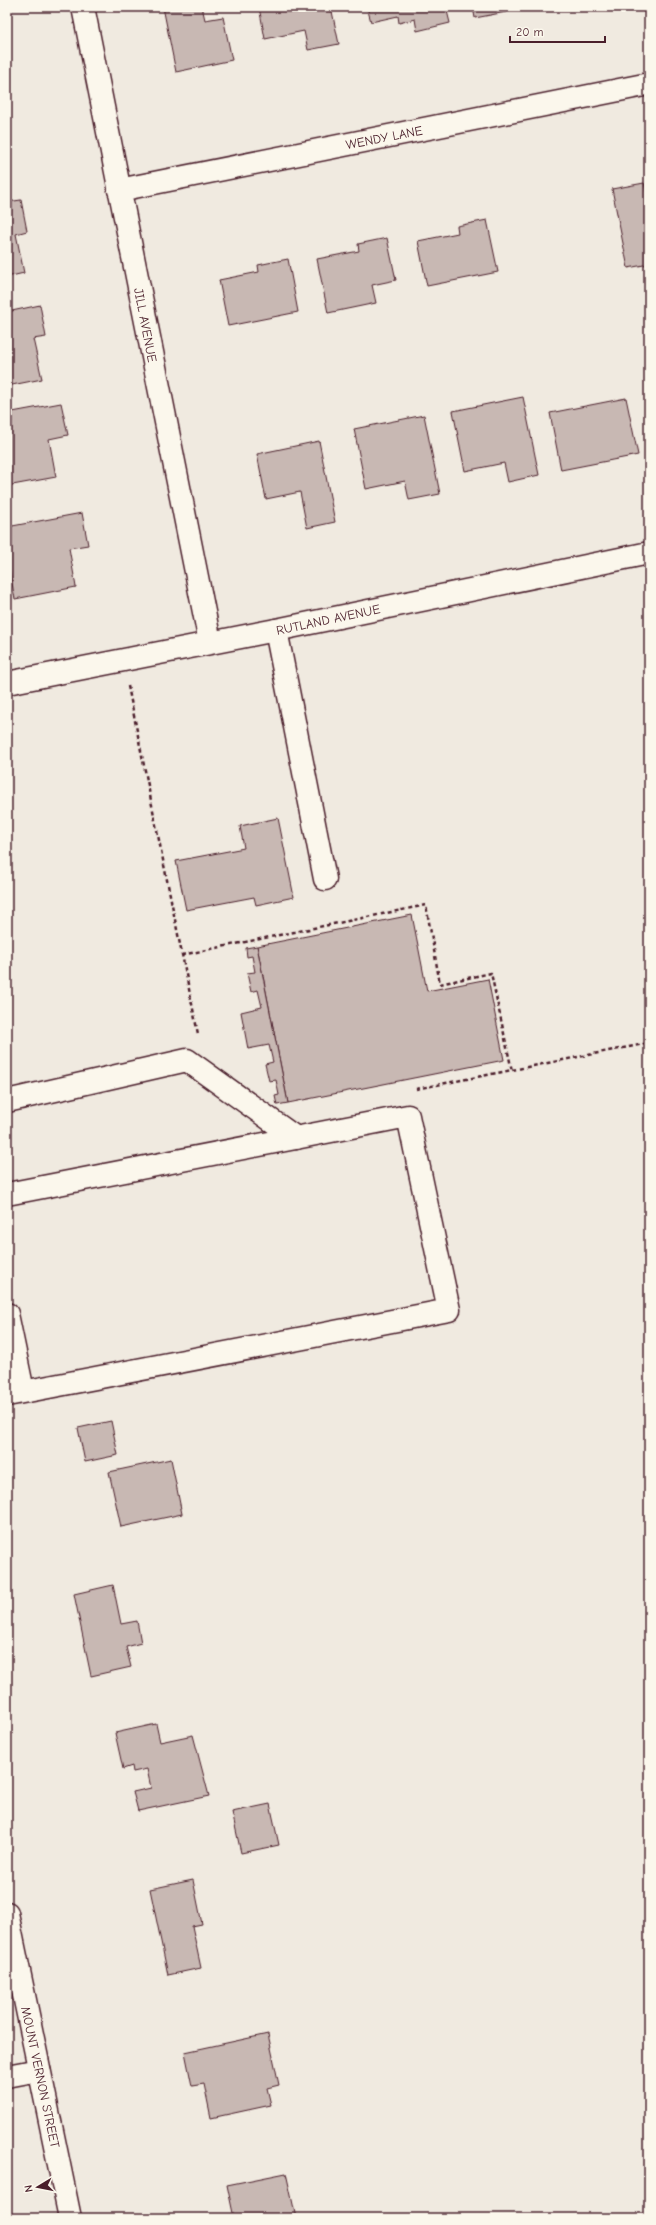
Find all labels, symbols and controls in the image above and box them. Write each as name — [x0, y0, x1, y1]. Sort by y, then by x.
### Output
scale bar — [510, 18, 605, 44]
text: 20 m — [516, 25, 544, 39]
street label: WENDY LANE — [344, 123, 424, 152]
street label: JILL AVENUE — [131, 287, 160, 364]
street label: RUTLAND AVENUE — [275, 601, 382, 638]
street label: MOUNT VERNON STREET — [18, 2005, 63, 2150]
north arrow — [18, 2167, 58, 2207]
text: N — [22, 2184, 36, 2193]

